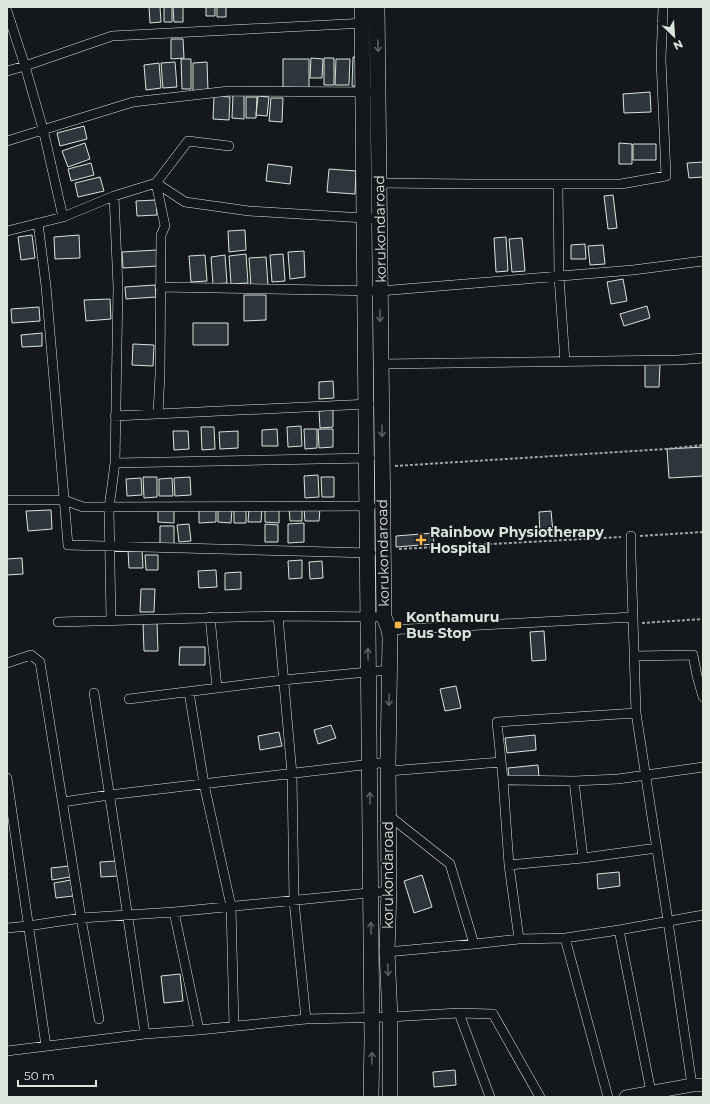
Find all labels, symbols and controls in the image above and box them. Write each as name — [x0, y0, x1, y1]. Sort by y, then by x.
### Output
north arrow — [654, 16, 694, 56]
text: N — [671, 37, 685, 53]
one-way arrow — [374, 39, 382, 52]
street label: korukondaroad — [370, 175, 390, 283]
one-way arrow — [376, 309, 384, 322]
one-way arrow — [378, 424, 385, 437]
street label: korukondaroad — [373, 499, 393, 607]
place label: Rainbow Physiotherapy Hospital — [430, 523, 605, 557]
marker: Rainbow Physiotherapy Hospital — [415, 534, 427, 546]
place label: Konthamuru Bus Stop — [406, 608, 499, 642]
marker: Konthamuru Bus Stop — [393, 620, 403, 630]
one-way arrow — [364, 648, 372, 661]
one-way arrow — [385, 693, 393, 706]
one-way arrow — [366, 792, 374, 805]
street label: korukondaroad — [379, 821, 397, 929]
one-way arrow — [367, 922, 375, 935]
one-way arrow — [384, 963, 391, 976]
one-way arrow — [368, 1052, 375, 1065]
scale bar — [18, 1062, 96, 1088]
text: 50 m — [24, 1068, 55, 1083]

